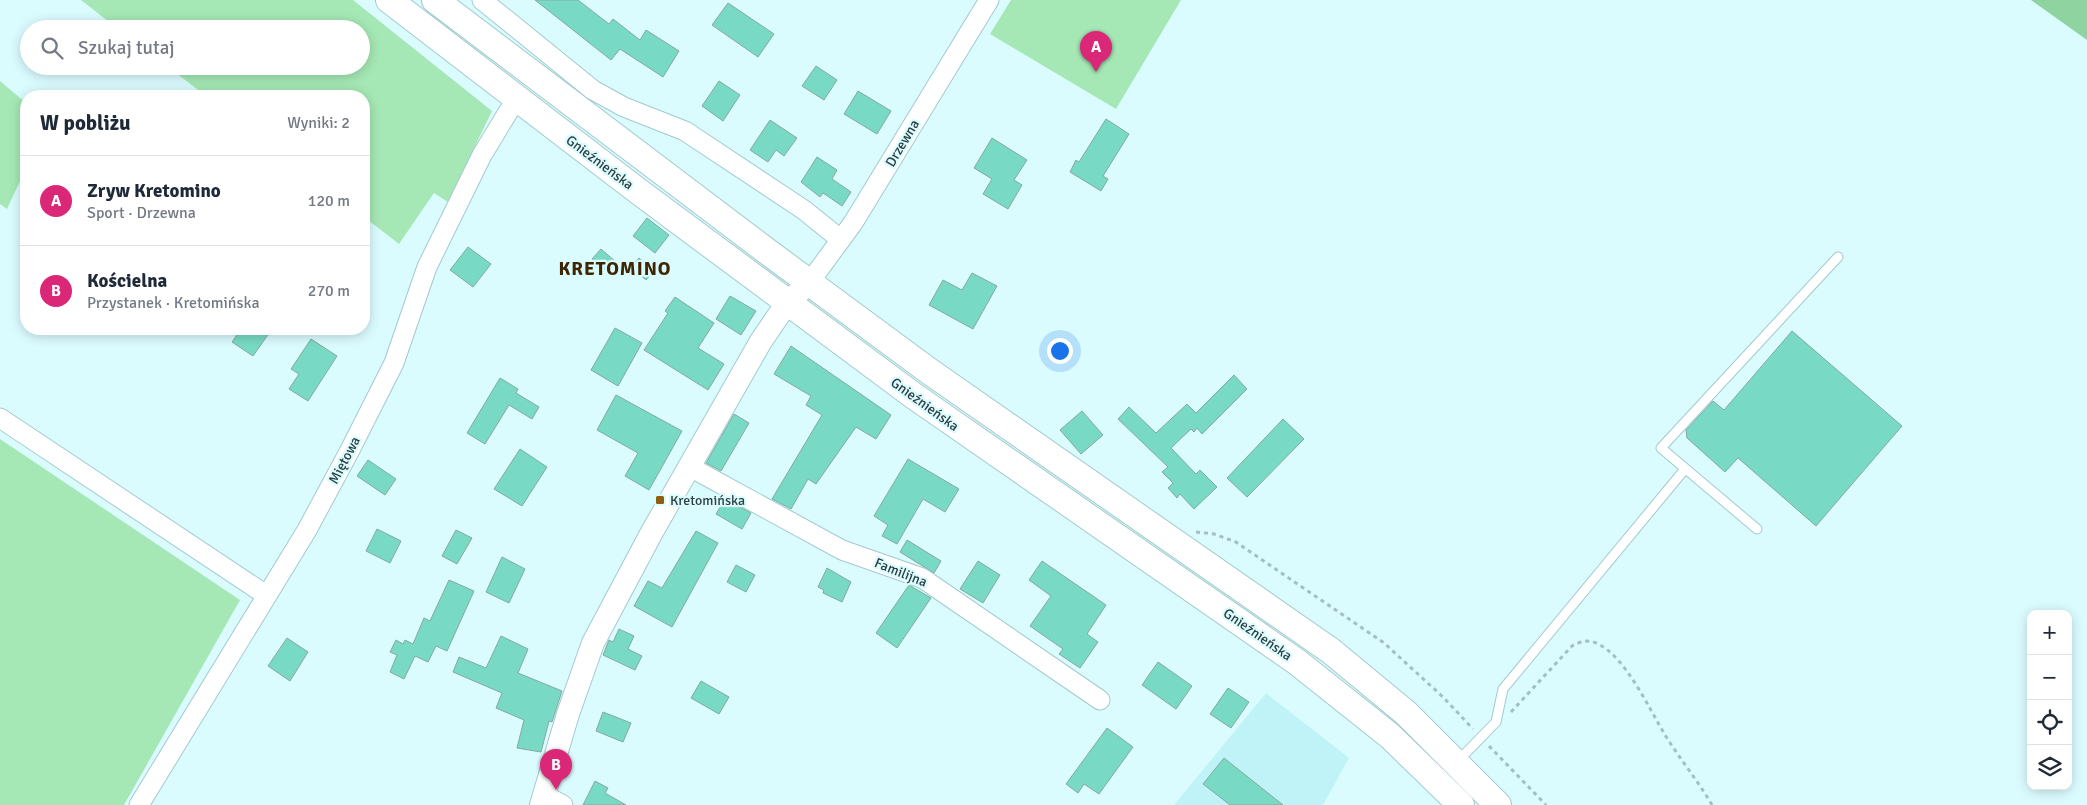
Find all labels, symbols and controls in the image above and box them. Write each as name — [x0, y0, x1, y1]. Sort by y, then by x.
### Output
search box — [20, 20, 370, 75]
pin: A — [1080, 31, 1112, 72]
icon: search — [38, 34, 66, 62]
text: Szukaj tutaj — [78, 36, 175, 60]
text: W pobliżu — [40, 110, 131, 136]
text: Wyniki: 2 — [287, 113, 350, 133]
street label: Drzewna — [882, 117, 923, 170]
street label: Gnieźnieńska — [563, 132, 637, 193]
text: Zryw Kretomino — [87, 179, 221, 203]
text: A — [51, 191, 61, 211]
text: 120 m — [308, 191, 350, 211]
text: Sport · Drzewna — [87, 203, 196, 223]
district label: KRETOMINO — [558, 257, 672, 281]
text: Kościelna — [87, 269, 167, 293]
text: B — [51, 281, 61, 301]
text: 270 m — [308, 281, 350, 301]
text: Przystanek · Kretomińska — [87, 293, 260, 313]
your location — [1047, 338, 1073, 364]
street label: Gnieźnieńska — [887, 374, 962, 435]
street label: Miętowa — [325, 434, 364, 487]
place label: Kretomińska — [670, 492, 745, 509]
marker: Kretomińska — [654, 494, 666, 506]
street label: Familijna — [872, 554, 930, 591]
street label: Gnieźnieńska — [1220, 604, 1295, 664]
map controls — [2027, 610, 2072, 790]
button: + — [2027, 610, 2072, 655]
button: − — [2027, 655, 2072, 700]
button: locate — [2027, 700, 2072, 745]
button: layers — [2027, 745, 2072, 790]
pin: B — [540, 749, 572, 790]

